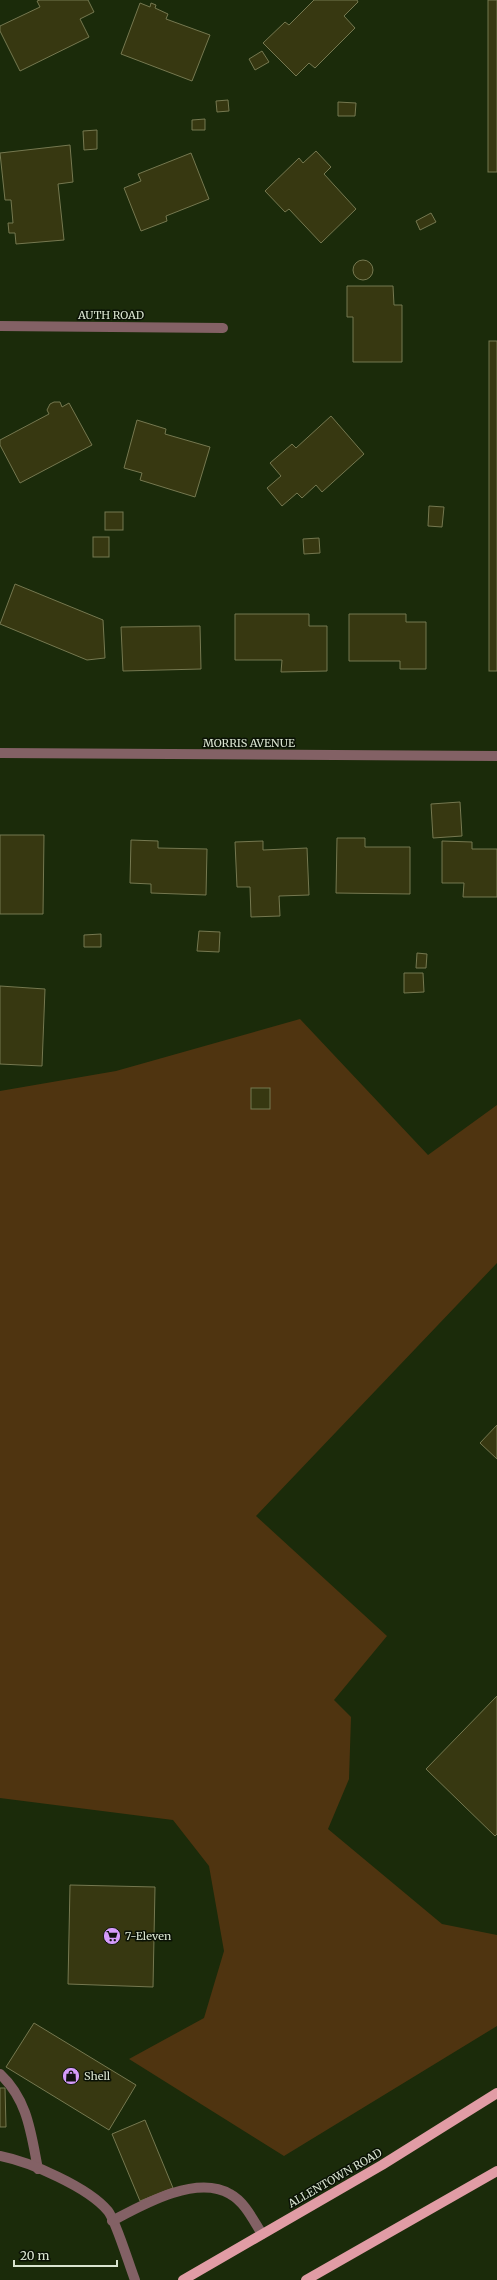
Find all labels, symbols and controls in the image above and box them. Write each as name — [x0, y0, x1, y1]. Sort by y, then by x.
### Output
street label: AUTH ROAD — [77, 308, 144, 322]
street label: MORRIS AVENUE — [203, 736, 295, 750]
supermarket icon: 7-Eleven — [102, 1926, 122, 1946]
place label: 7-Eleven — [125, 1929, 172, 1943]
shop icon: Shell — [61, 2066, 81, 2086]
place label: Shell — [84, 2069, 111, 2083]
street label: ALLENTOWN ROAD — [285, 2145, 384, 2211]
scale bar — [14, 2242, 117, 2268]
text: 20 m — [20, 2248, 49, 2263]

